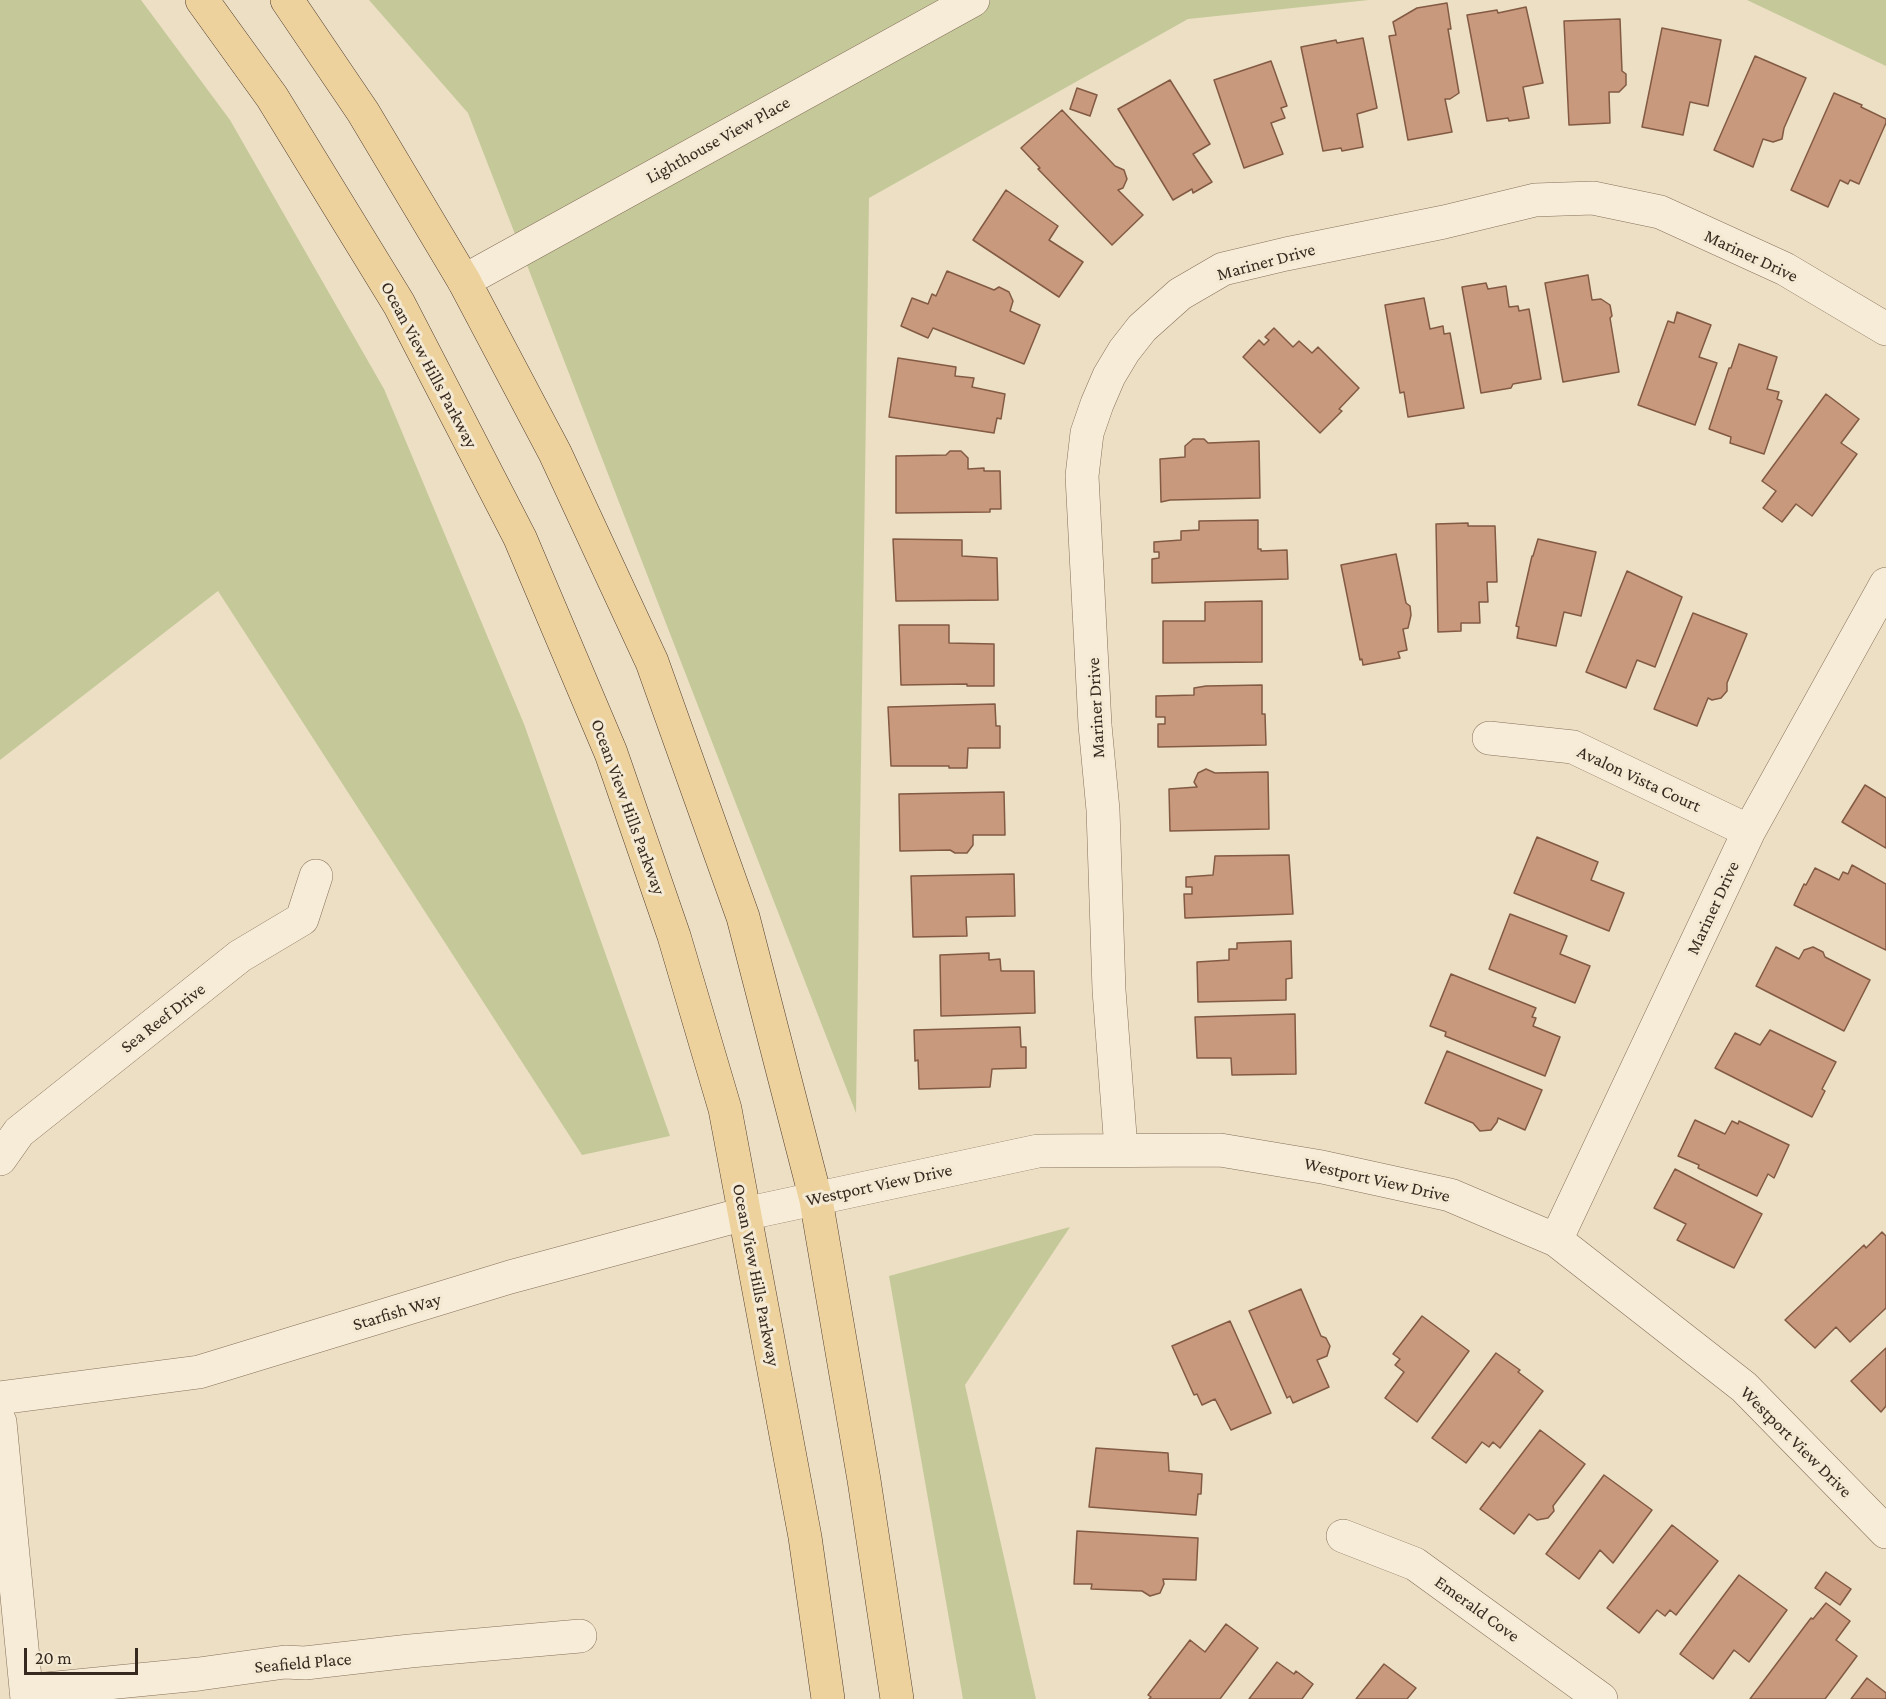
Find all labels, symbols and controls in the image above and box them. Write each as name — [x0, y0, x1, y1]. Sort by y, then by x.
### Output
street label: Lighthouse View Place — [642, 92, 794, 188]
street label: Mariner Drive — [1701, 225, 1801, 287]
street label: Mariner Drive — [1214, 239, 1318, 285]
street label: Ocean View Hills Parkway — [376, 278, 482, 452]
street label: Mariner Drive — [1083, 657, 1109, 759]
street label: Ocean View Hills Parkway — [586, 716, 670, 898]
street label: Avalon Vista Court — [1574, 741, 1704, 817]
street label: Mariner Drive — [1682, 858, 1744, 958]
street label: Sea Reef Drive — [116, 978, 210, 1058]
street label: Westport View Drive — [1302, 1153, 1452, 1207]
street label: Westport View Drive — [804, 1159, 954, 1211]
street label: Ocean View Hills Parkway — [728, 1182, 784, 1368]
street label: Starfish Way — [350, 1288, 444, 1336]
street label: Westport View Drive — [1736, 1382, 1856, 1502]
street label: Emerald Cove — [1430, 1571, 1524, 1647]
scale bar — [27, 1636, 141, 1674]
text: 20 m — [35, 1648, 72, 1668]
street label: Seafield Place — [254, 1648, 352, 1678]

